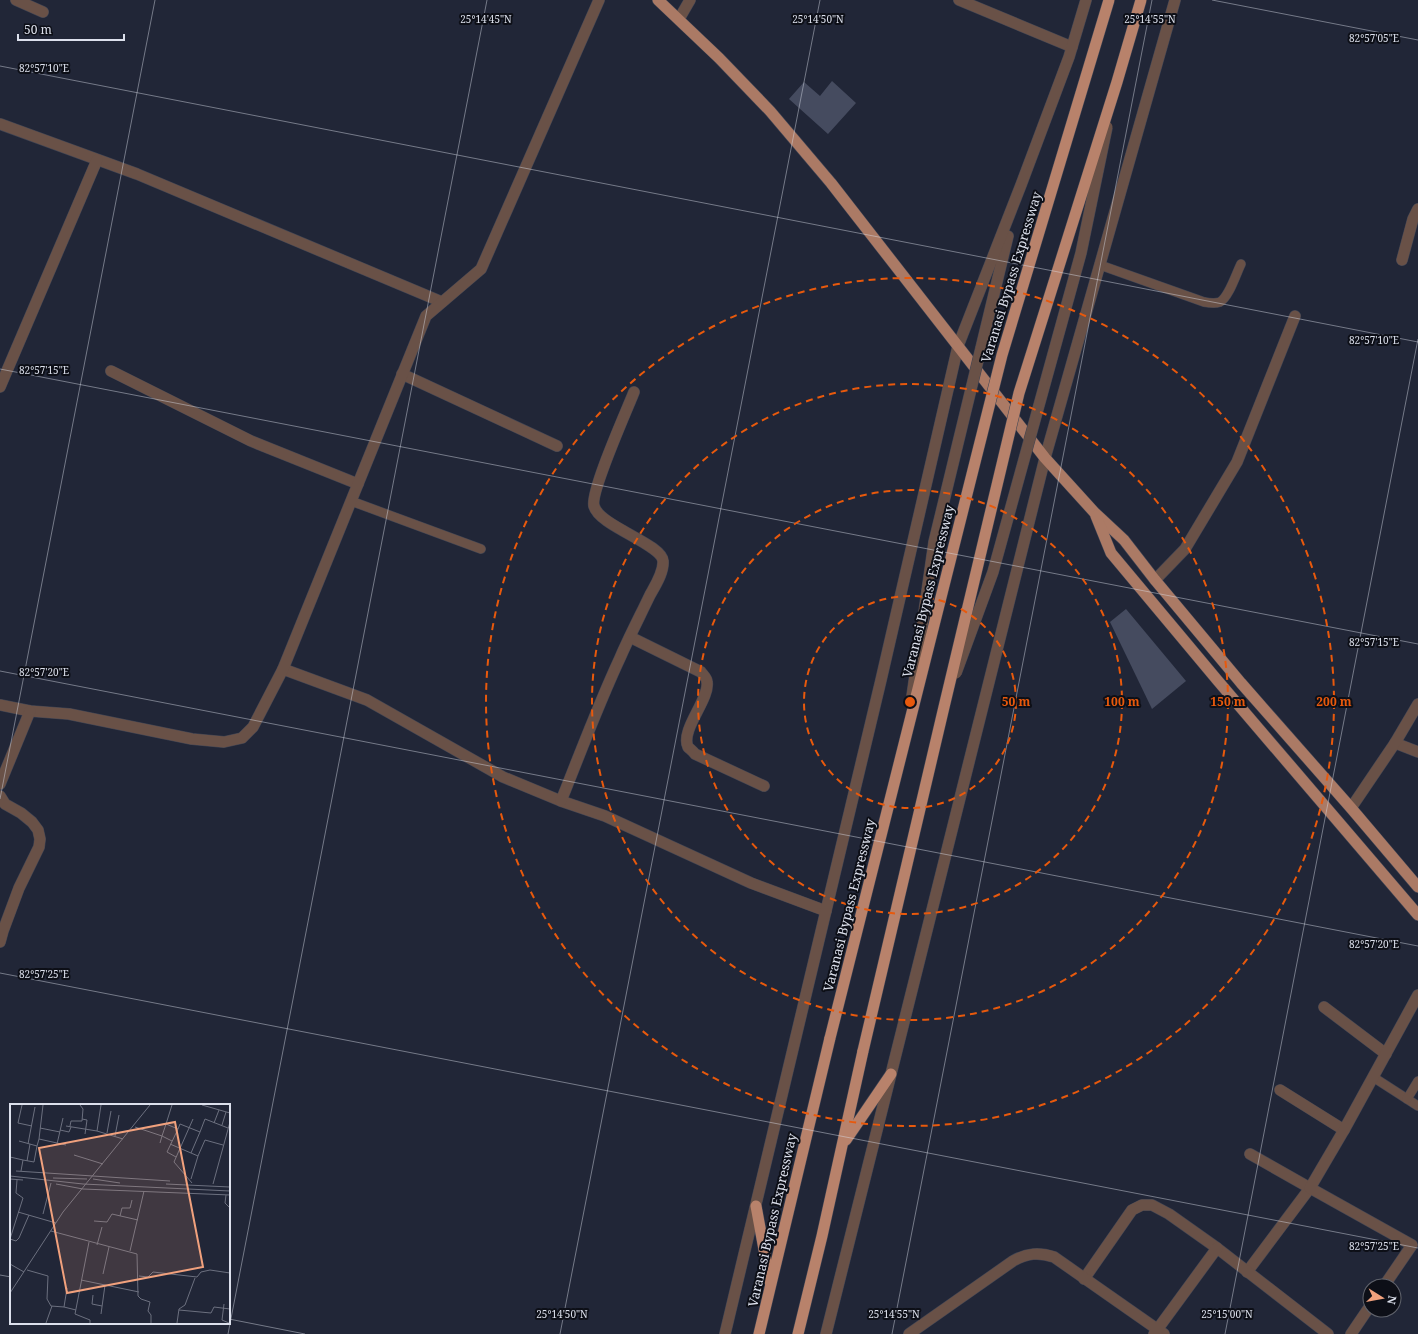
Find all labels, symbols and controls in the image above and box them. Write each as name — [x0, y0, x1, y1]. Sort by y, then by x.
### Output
text: 25°14'45"N — [460, 12, 512, 26]
text: 25°14'50"N — [792, 12, 844, 26]
text: 25°14'55"N — [1124, 12, 1176, 26]
scale bar — [18, 16, 124, 42]
text: 50 m — [24, 21, 52, 38]
text: 82°57'05"E — [1349, 31, 1399, 45]
text: 82°57'10"E — [19, 61, 69, 75]
street label: Varanasi Bypass Expressway — [976, 189, 1046, 365]
text: 82°57'10"E — [1349, 333, 1399, 347]
text: 82°57'15"E — [19, 363, 69, 377]
street label: Varanasi Bypass Expressway — [898, 502, 958, 679]
text: 82°57'15"E — [1349, 635, 1399, 649]
text: 82°57'20"E — [19, 665, 69, 679]
text: 50 m — [1002, 693, 1030, 710]
text: 100 m — [1104, 693, 1140, 710]
text: 150 m — [1210, 693, 1246, 710]
text: 200 m — [1316, 693, 1352, 710]
centre of rings — [903, 695, 917, 709]
street label: Varanasi Bypass Expressway — [819, 816, 879, 993]
text: 82°57'20"E — [1349, 937, 1399, 951]
text: 82°57'25"E — [19, 967, 69, 981]
inset map — [10, 1104, 230, 1324]
street label: Varanasi Bypass Expressway — [743, 1131, 801, 1309]
text: 82°57'25"E — [1349, 1239, 1399, 1253]
north arrow — [1362, 1278, 1402, 1318]
text: N — [1384, 1294, 1400, 1306]
text: 25°14'50"N — [536, 1307, 588, 1321]
text: 25°14'55"N — [868, 1307, 920, 1321]
text: 25°15'00"N — [1201, 1307, 1253, 1321]

